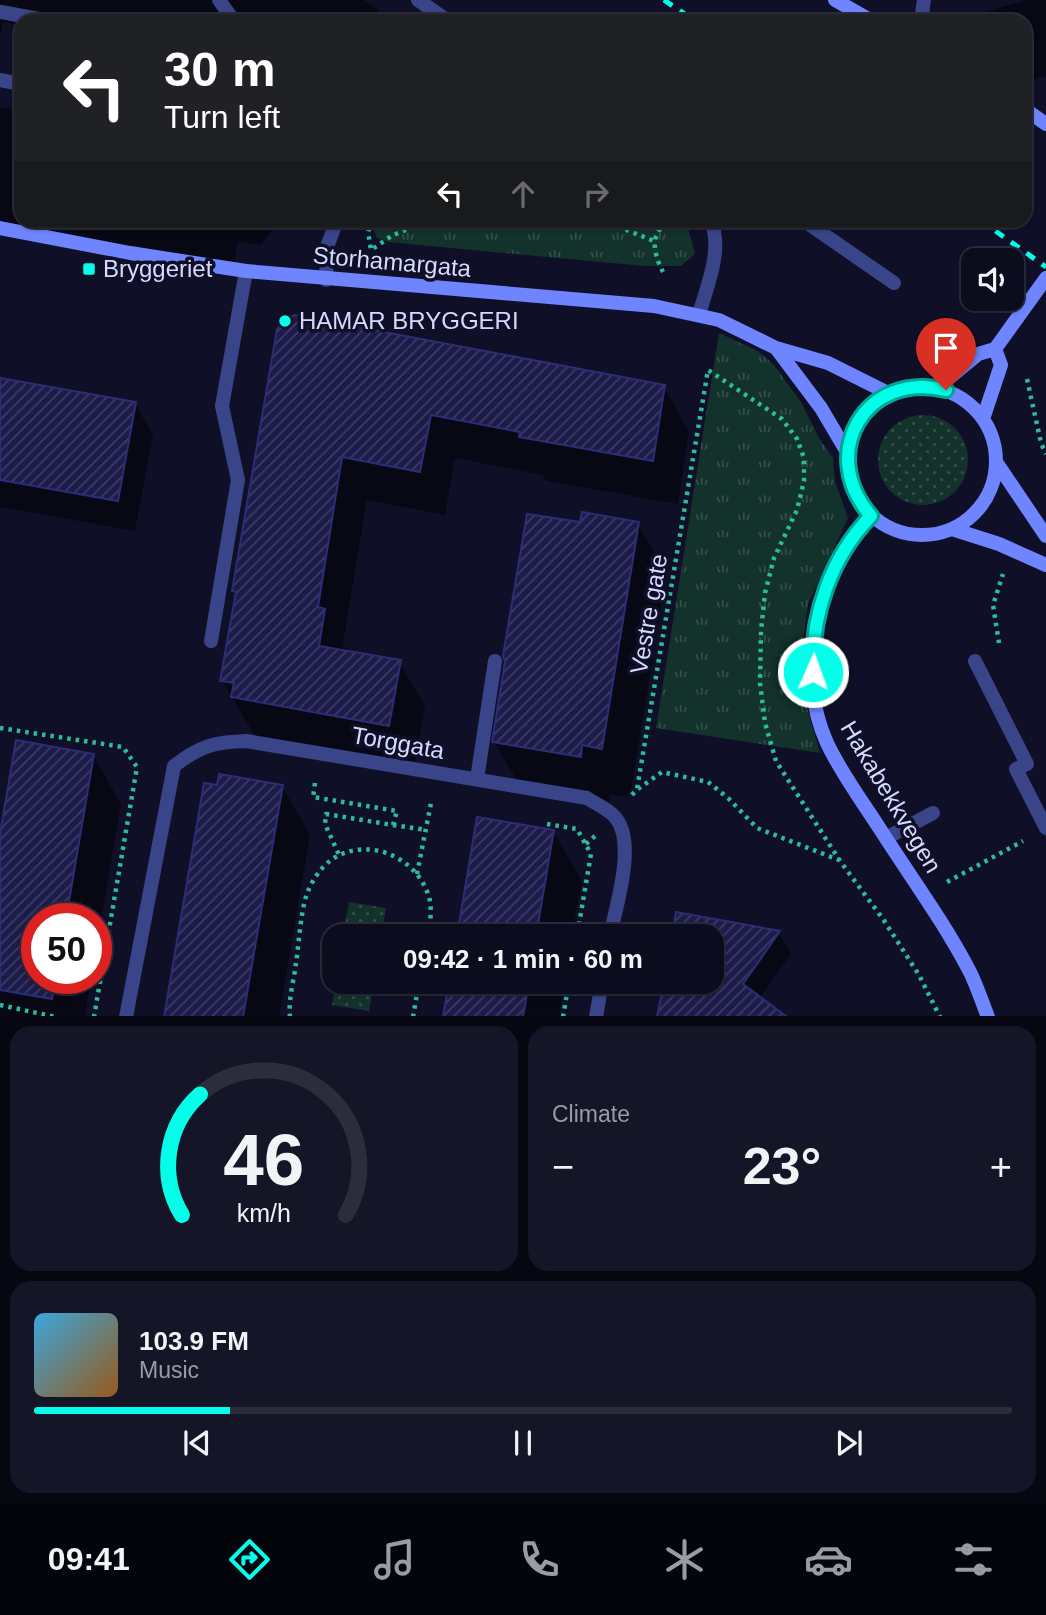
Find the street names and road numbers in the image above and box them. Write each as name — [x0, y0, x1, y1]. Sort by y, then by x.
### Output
street label: Storhamargata — [312, 241, 473, 282]
street label: Vestre gate — [625, 552, 672, 676]
street label: Hakabekkvegen — [836, 716, 947, 877]
street label: Torggata — [350, 721, 447, 764]

